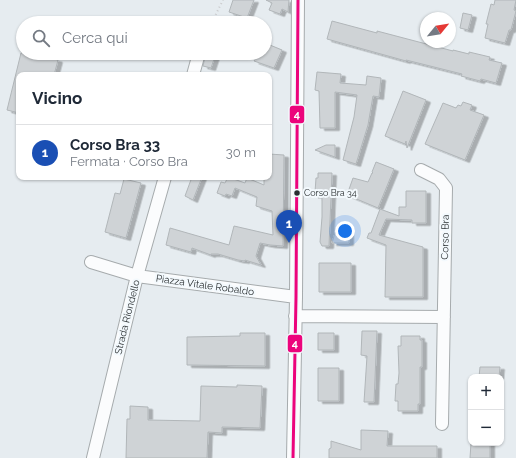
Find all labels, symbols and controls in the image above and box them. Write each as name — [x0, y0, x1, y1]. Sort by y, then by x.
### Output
north arrow — [420, 12, 456, 48]
search box — [16, 16, 272, 60]
icon: search — [30, 27, 52, 49]
text: Cerca qui — [62, 29, 128, 47]
text: Vicino — [32, 88, 82, 108]
line badge: 4 — [289, 105, 305, 124]
text: 4 — [294, 108, 300, 121]
text: Corso Bra 33 — [70, 136, 160, 154]
text: 1 — [42, 145, 48, 160]
text: 30 m — [226, 145, 256, 160]
text: Fermata · Corso Bra — [70, 154, 188, 169]
marker: Corso Bra 34 — [292, 188, 302, 198]
place label: Corso Bra 34 — [304, 188, 357, 198]
pin: 1 — [276, 210, 302, 243]
street label: Corso Bra — [439, 214, 451, 260]
your location — [335, 221, 355, 241]
street label: Piazza Vitale Robaldo — [155, 273, 255, 297]
street label: Strada Riondello — [112, 279, 142, 355]
line badge: 4 — [287, 334, 303, 353]
text: 4 — [292, 337, 298, 350]
map controls — [468, 374, 504, 446]
button: + — [468, 374, 504, 410]
button: − — [468, 410, 504, 446]

